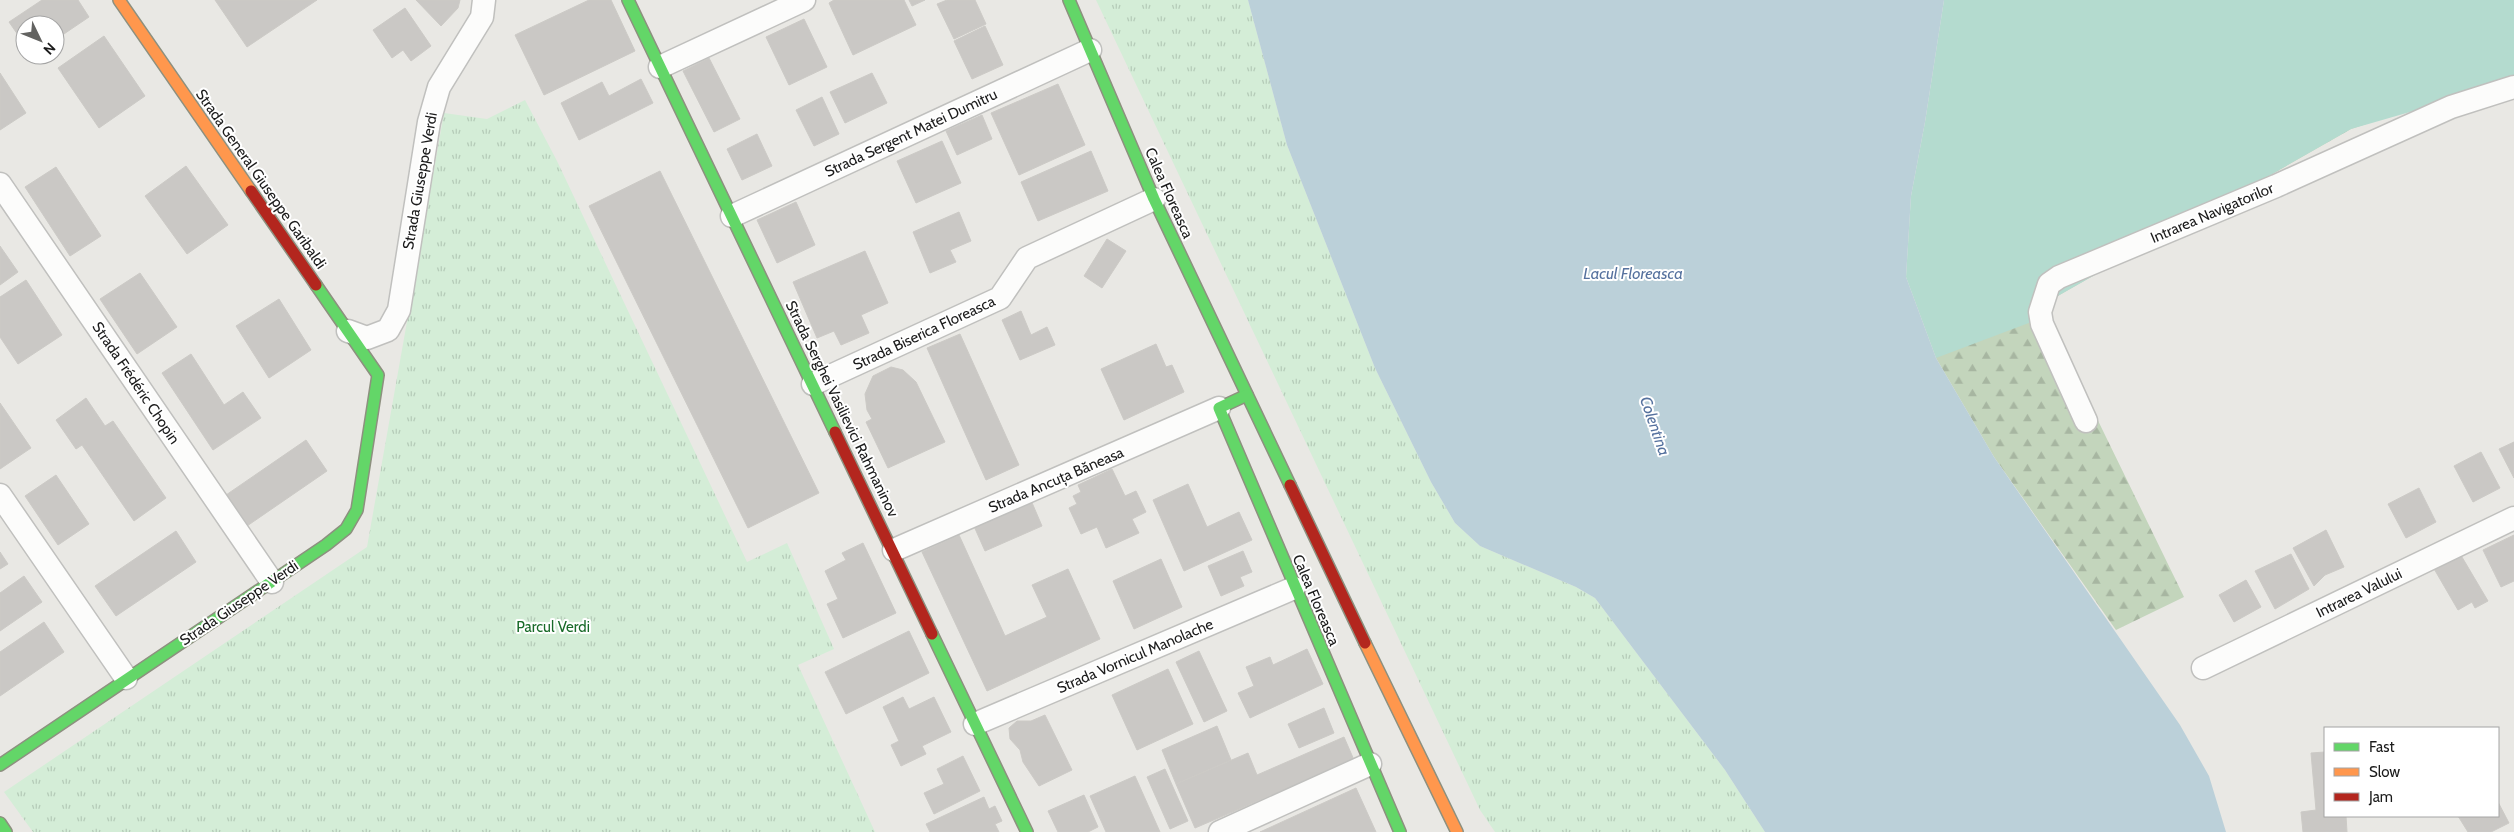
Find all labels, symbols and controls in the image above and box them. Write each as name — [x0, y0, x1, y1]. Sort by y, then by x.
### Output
north arrow — [15, 15, 65, 65]
text: N — [40, 39, 59, 59]
street label: Strada Sergent Matei Dumitru — [822, 85, 1000, 181]
street label: Strada General Giuseppe Garibaldi — [192, 86, 330, 272]
street label: Strada Giuseppe Verdi — [399, 111, 441, 251]
street label: Calea Floreasca — [1141, 145, 1197, 242]
street label: Intrarea Navigatorilor — [2148, 179, 2276, 247]
water label: Lacul Floreasca — [1583, 264, 1683, 283]
street label: Strada Biserica Floreasca — [850, 292, 999, 374]
street label: Strada Serghei Vasilievici Rahmaninov — [782, 298, 903, 521]
street label: Strada Frédéric Chopin — [88, 319, 184, 447]
water label: Colentina — [1636, 394, 1674, 458]
street label: Strada Ancuța Băneasa — [986, 443, 1127, 518]
street label: Calea Floreasca — [1289, 552, 1344, 649]
street label: Strada Giuseppe Verdi — [176, 557, 302, 649]
street label: Intrarea Valului — [2313, 564, 2405, 622]
street label: Strada Vornicul Manolache — [1054, 615, 1216, 697]
park label: Parcul Verdi — [516, 618, 590, 636]
legend — [2324, 727, 2499, 817]
text: Fast — [2369, 738, 2394, 756]
text: Slow — [2369, 763, 2400, 781]
text: Jam — [2368, 788, 2393, 806]

